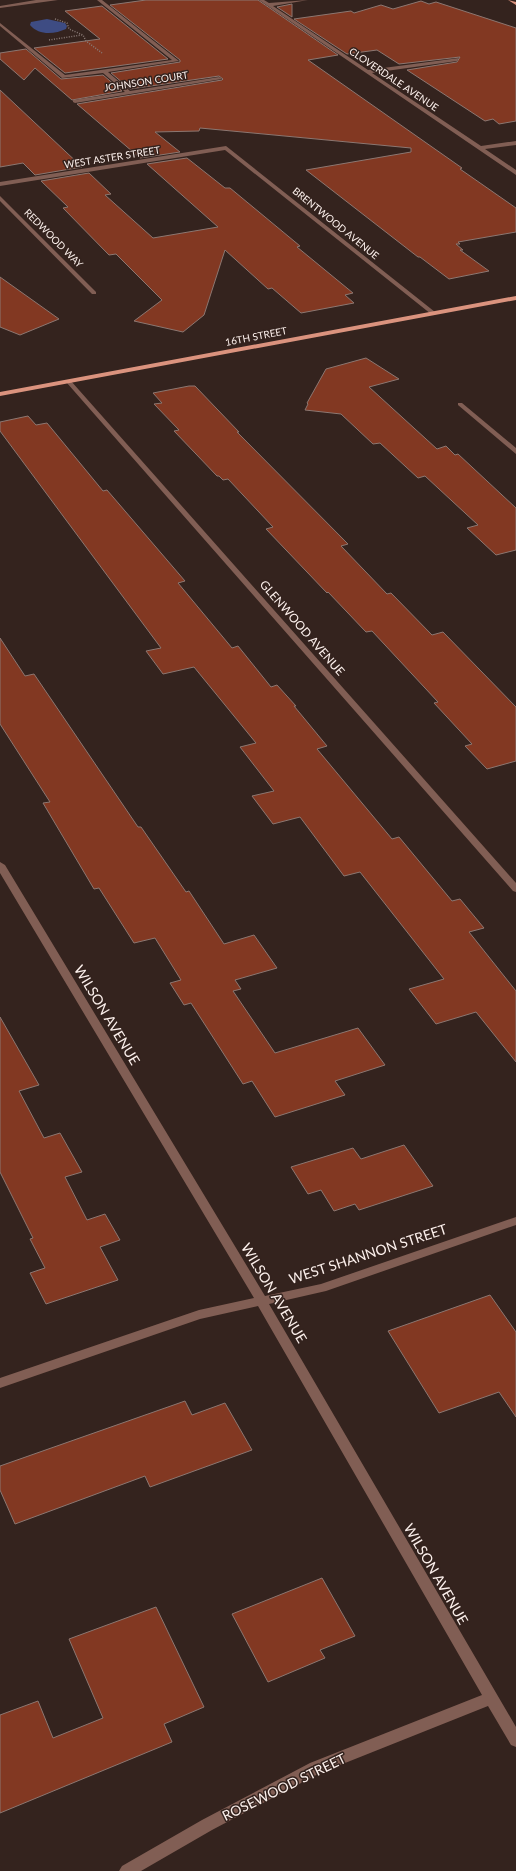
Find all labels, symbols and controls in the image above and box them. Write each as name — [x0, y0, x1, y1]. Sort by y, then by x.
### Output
street label: CLOVERDALE AVENUE — [347, 45, 441, 113]
street label: JOHNSON COURT — [103, 68, 189, 94]
street label: WEST ASTER STREET — [63, 143, 161, 171]
street label: BRENTWOOD AVENUE — [290, 184, 382, 262]
street label: REDWOOD WAY — [22, 206, 86, 270]
street label: 16TH STREET — [224, 324, 288, 348]
street label: GLENWOOD AVENUE — [257, 577, 348, 679]
street label: WILSON AVENUE — [71, 962, 144, 1068]
street label: WEST SHANNON STREET — [287, 1220, 450, 1287]
street label: WILSON AVENUE — [238, 1240, 311, 1346]
street label: WILSON AVENUE — [401, 1520, 472, 1627]
street label: ROSEWOOD STREET — [219, 1749, 349, 1824]

